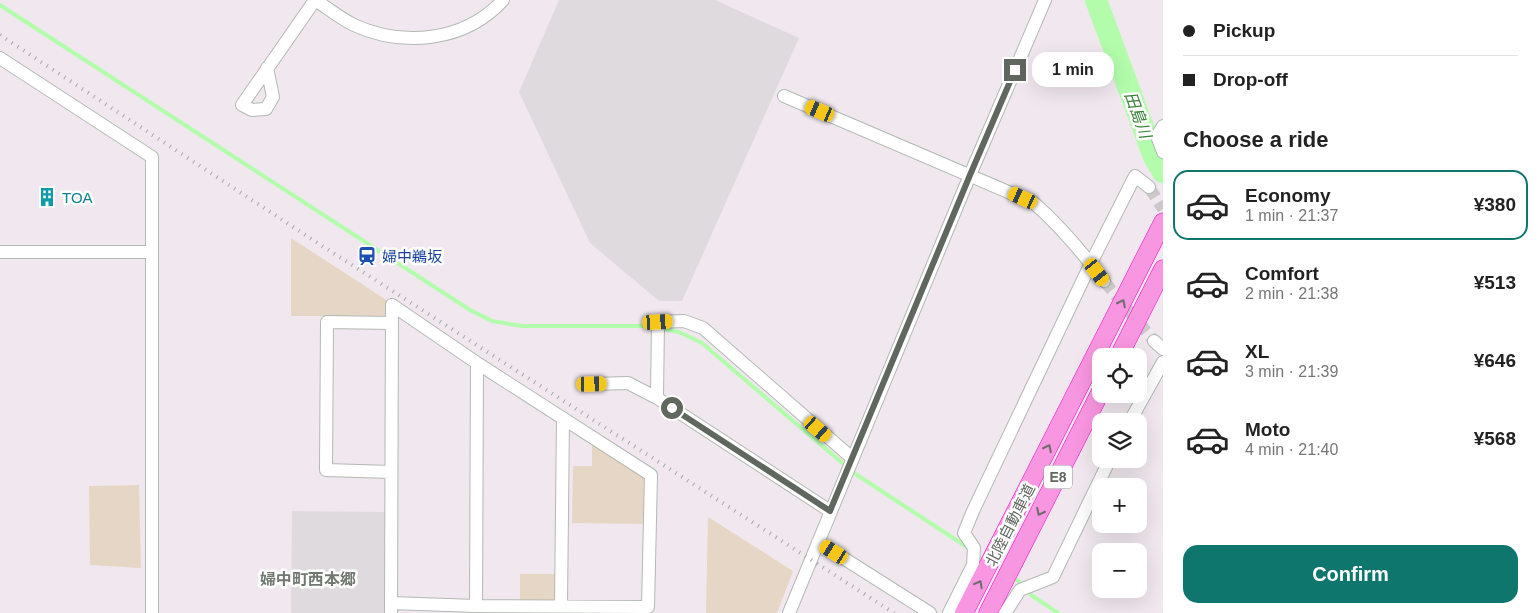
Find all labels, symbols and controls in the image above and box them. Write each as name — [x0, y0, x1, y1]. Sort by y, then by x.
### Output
text: Pickup — [1213, 20, 1275, 41]
callout: 1 min — [1032, 52, 1115, 88]
route end — [1004, 59, 1026, 81]
text: 1 min — [1052, 61, 1094, 78]
text: Drop-off — [1213, 69, 1288, 90]
water label: 田島川 — [1122, 90, 1155, 142]
car — [803, 98, 836, 124]
text: Choose a ride — [1183, 127, 1328, 152]
icon: car — [1185, 183, 1230, 228]
car — [1006, 185, 1039, 211]
text: Economy — [1245, 185, 1331, 206]
building icon: TOA — [36, 186, 58, 208]
place label: TOA — [62, 189, 93, 206]
text: ¥380 — [1474, 194, 1516, 215]
text: 1 min · 21:37 — [1245, 207, 1338, 224]
station icon: 婦中鵜坂 — [356, 245, 378, 267]
place label: 婦中鵜坂 — [382, 248, 442, 265]
car — [1081, 256, 1112, 288]
icon: car — [1185, 261, 1230, 306]
text: Comfort — [1245, 263, 1319, 284]
text: ¥513 — [1474, 272, 1516, 293]
text: 2 min · 21:38 — [1245, 285, 1338, 302]
one-way arrow — [1116, 299, 1126, 308]
car — [642, 314, 673, 330]
icon: car — [1185, 339, 1230, 384]
text: XL — [1245, 341, 1269, 362]
map controls — [1092, 348, 1147, 598]
button: locate — [1092, 348, 1147, 403]
text: ¥646 — [1474, 350, 1516, 371]
text: 3 min · 21:39 — [1245, 363, 1338, 380]
car — [576, 376, 607, 392]
route start — [661, 397, 683, 419]
car — [801, 413, 834, 445]
button: layers — [1092, 413, 1147, 468]
icon: car — [1185, 417, 1230, 462]
text: Moto — [1245, 419, 1290, 440]
text: ¥568 — [1474, 428, 1516, 449]
text: 4 min · 21:40 — [1245, 441, 1338, 458]
one-way arrow — [1042, 444, 1052, 453]
road number: E8 — [1044, 466, 1072, 488]
button: + — [1092, 478, 1147, 533]
street label: 北陸自動車道 — [982, 481, 1038, 569]
one-way arrow — [1036, 507, 1046, 516]
car — [817, 538, 850, 566]
button: − — [1092, 543, 1147, 598]
button: Confirm — [1183, 545, 1518, 603]
district label: 婦中町西本郷 — [260, 571, 356, 588]
one-way arrow — [973, 580, 983, 589]

